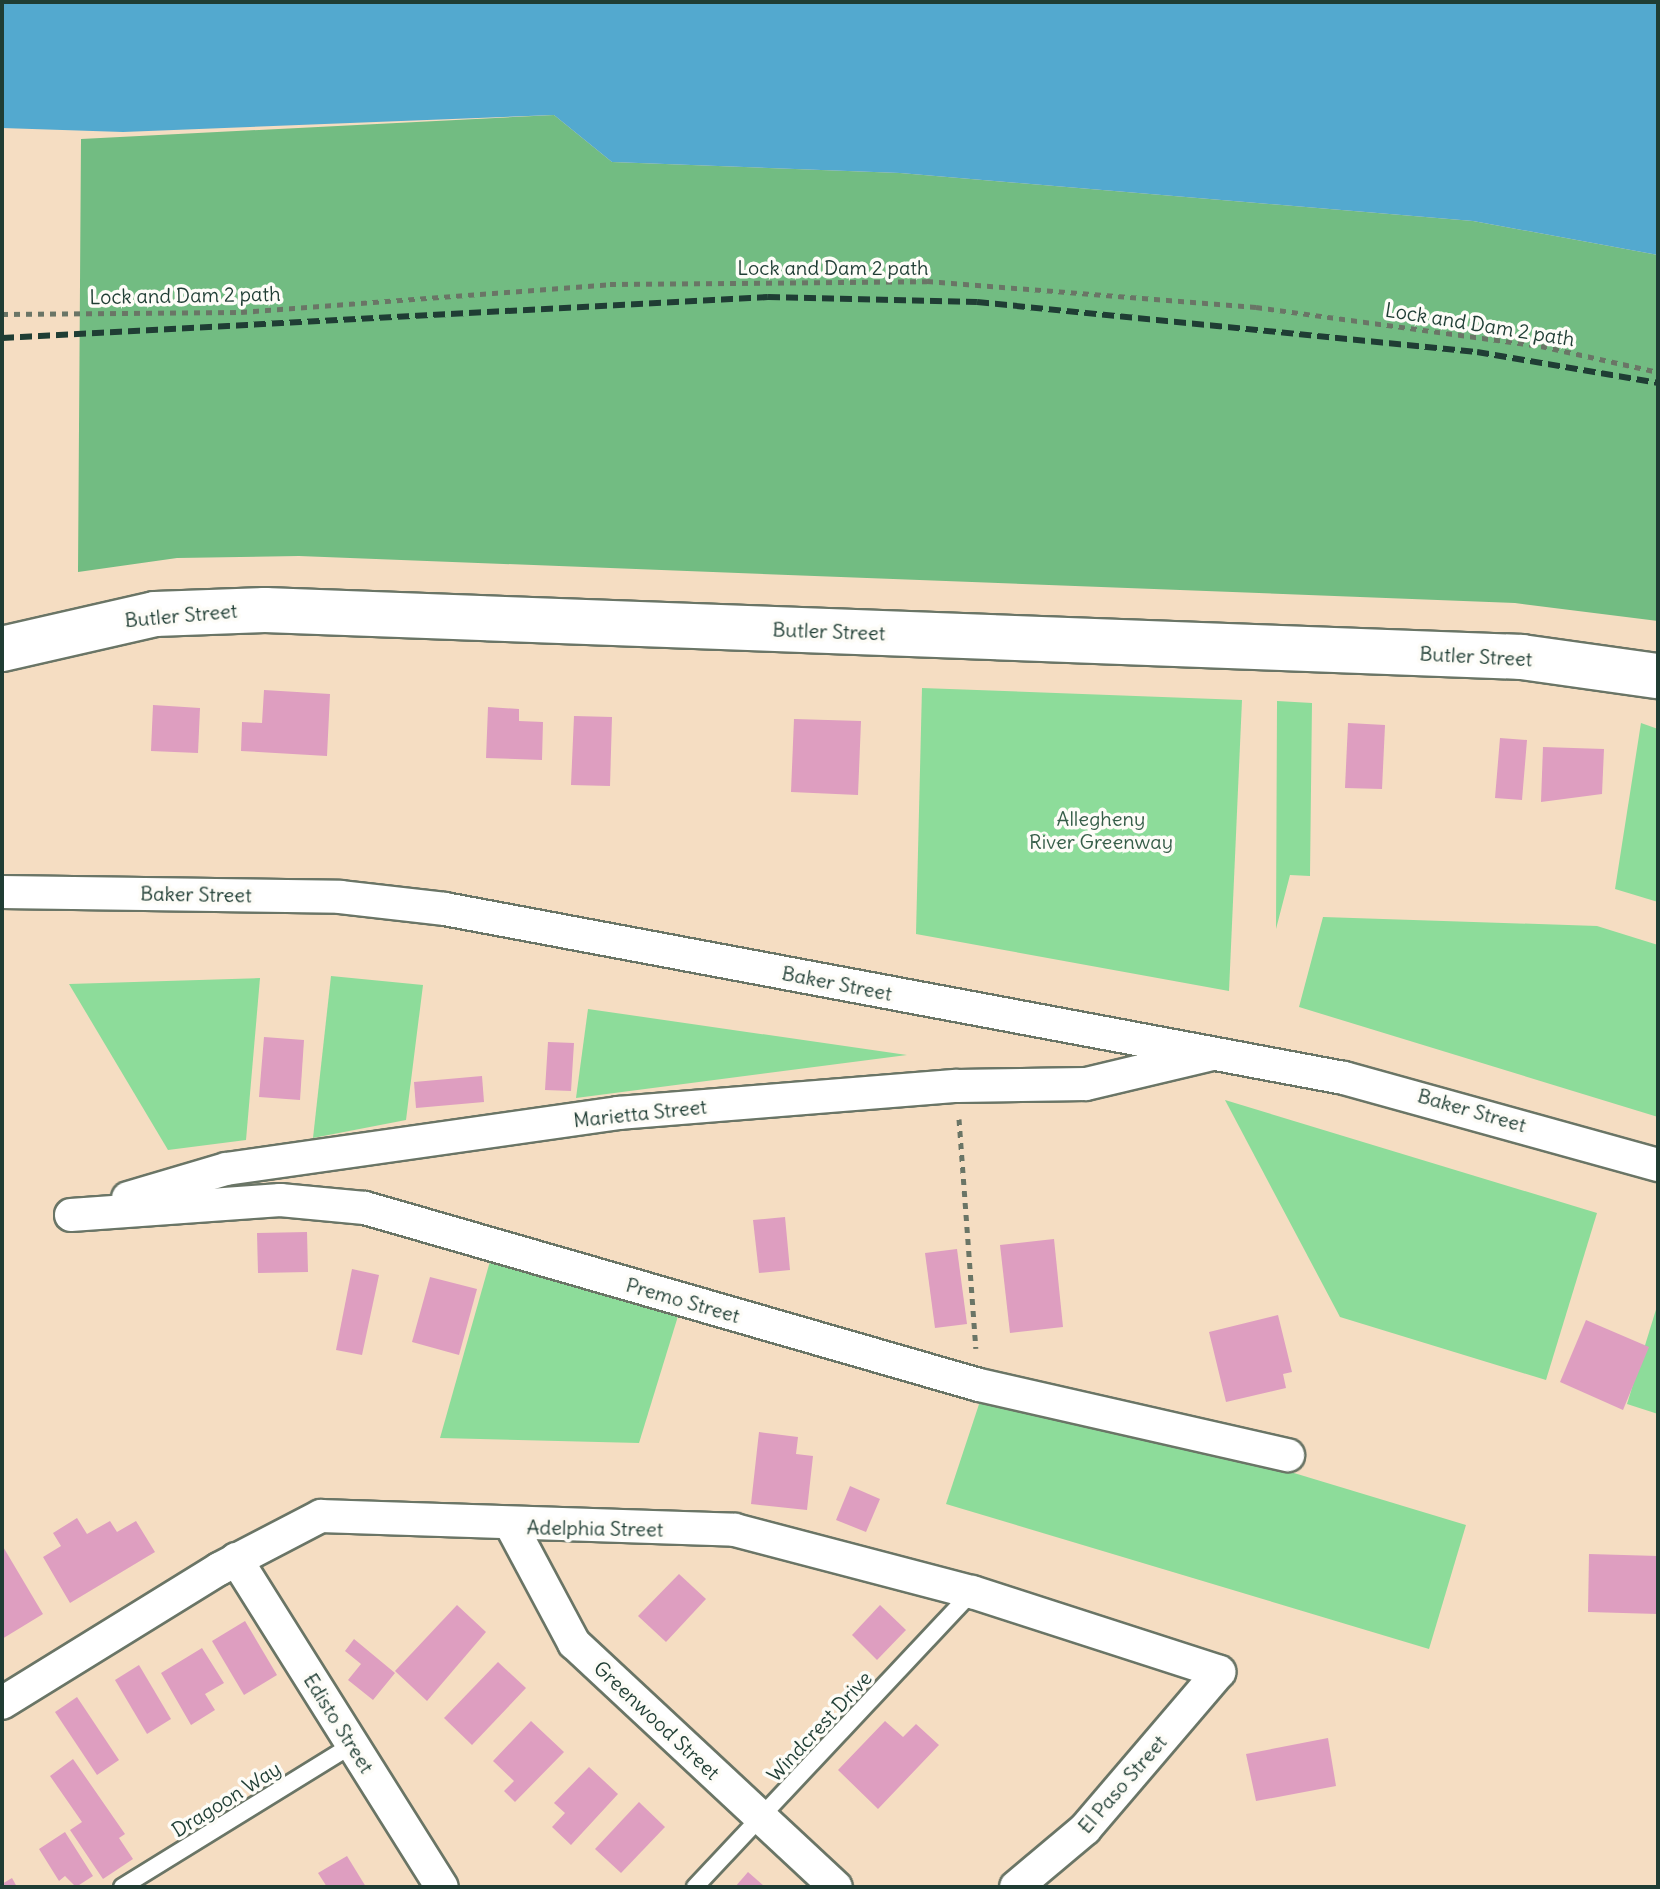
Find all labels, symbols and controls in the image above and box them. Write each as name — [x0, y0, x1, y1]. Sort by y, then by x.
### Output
street label: Lock and Dam 2 path — [737, 255, 929, 279]
street label: Lock and Dam 2 path — [89, 281, 281, 309]
street label: Lock and Dam 2 path — [1384, 297, 1576, 351]
street label: Butler Street — [124, 598, 238, 632]
street label: Butler Street — [772, 617, 886, 645]
street label: Butler Street — [1419, 641, 1533, 671]
park label: Allegheny River Greenway — [1029, 807, 1173, 854]
street label: Baker Street — [140, 881, 252, 907]
street label: Baker Street — [780, 961, 894, 1005]
street label: Baker Street — [1415, 1083, 1529, 1137]
street label: Marietta Street — [572, 1094, 708, 1132]
street label: Premo Street — [623, 1272, 743, 1328]
street label: Adelphia Street — [526, 1515, 664, 1541]
street label: Greenwood Street — [589, 1656, 725, 1784]
street label: Windcrest Drive — [762, 1666, 876, 1786]
street label: Edisto Street — [299, 1669, 379, 1777]
street label: El Paso Street — [1073, 1730, 1171, 1838]
street label: Dragoon Way — [167, 1756, 285, 1842]

